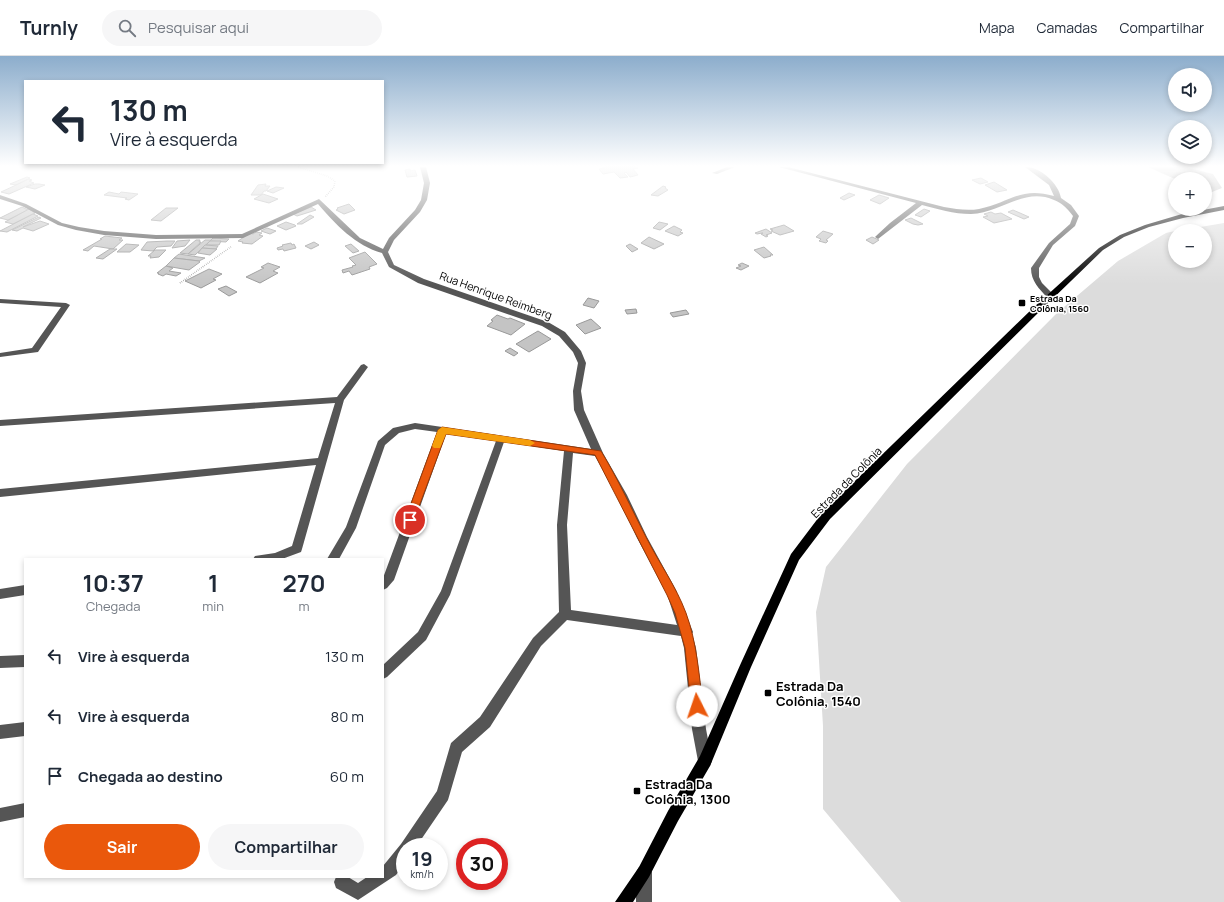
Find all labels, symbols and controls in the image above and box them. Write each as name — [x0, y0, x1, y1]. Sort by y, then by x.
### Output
search box — [102, 10, 382, 46]
text: Turnly — [20, 15, 78, 41]
icon: search — [116, 17, 138, 39]
text: Pesquisar aqui — [148, 17, 249, 38]
text: Mapa — [979, 18, 1015, 37]
text: Camadas — [1037, 18, 1097, 37]
text: Compartilhar — [1119, 18, 1204, 37]
map controls — [1168, 68, 1212, 268]
button: sound — [1168, 68, 1212, 112]
text: 130 m — [110, 91, 188, 129]
icon: left — [44, 96, 96, 148]
button: layers — [1168, 120, 1212, 164]
text: Vire à esquerda — [110, 127, 238, 151]
button: + — [1168, 172, 1212, 216]
button: − — [1168, 224, 1212, 268]
street label: Rua Henrique Reimberg — [438, 268, 554, 322]
place label: Estrada Da Colônia, 1560 — [1030, 292, 1089, 315]
marker: Estrada Da Colônia, 1560 — [1017, 298, 1027, 308]
street label: Estrada da Colônia — [807, 443, 885, 521]
pin — [393, 503, 427, 537]
icon: arrive — [399, 509, 421, 531]
text: 10:37 — [83, 566, 144, 599]
text: 1 — [208, 566, 218, 599]
text: 270 — [283, 566, 325, 599]
text: Chegada — [86, 597, 140, 615]
text: min — [202, 597, 224, 615]
text: m — [299, 597, 310, 615]
icon: left — [44, 645, 66, 667]
text: Vire à esquerda — [78, 646, 190, 667]
text: 130 m — [325, 646, 364, 667]
place label: Estrada Da Colônia, 1540 — [776, 677, 861, 710]
position arrow — [676, 685, 718, 727]
marker: Estrada Da Colônia, 1540 — [763, 688, 773, 698]
icon: left — [44, 705, 66, 727]
text: Vire à esquerda — [78, 706, 190, 727]
text: 80 m — [330, 706, 364, 727]
icon: arrive — [44, 765, 66, 787]
text: Chegada ao destino — [78, 766, 223, 787]
text: 60 m — [330, 766, 364, 787]
place label: Estrada Da Colônia, 1300 — [645, 775, 731, 808]
marker: Estrada Da Colônia, 1300 — [632, 786, 642, 796]
button: Sair — [44, 824, 200, 870]
button: Compartilhar — [208, 824, 364, 870]
speed limit sign: 30 — [456, 838, 508, 890]
text: 19 — [411, 845, 433, 872]
text: km/h — [410, 867, 434, 881]

